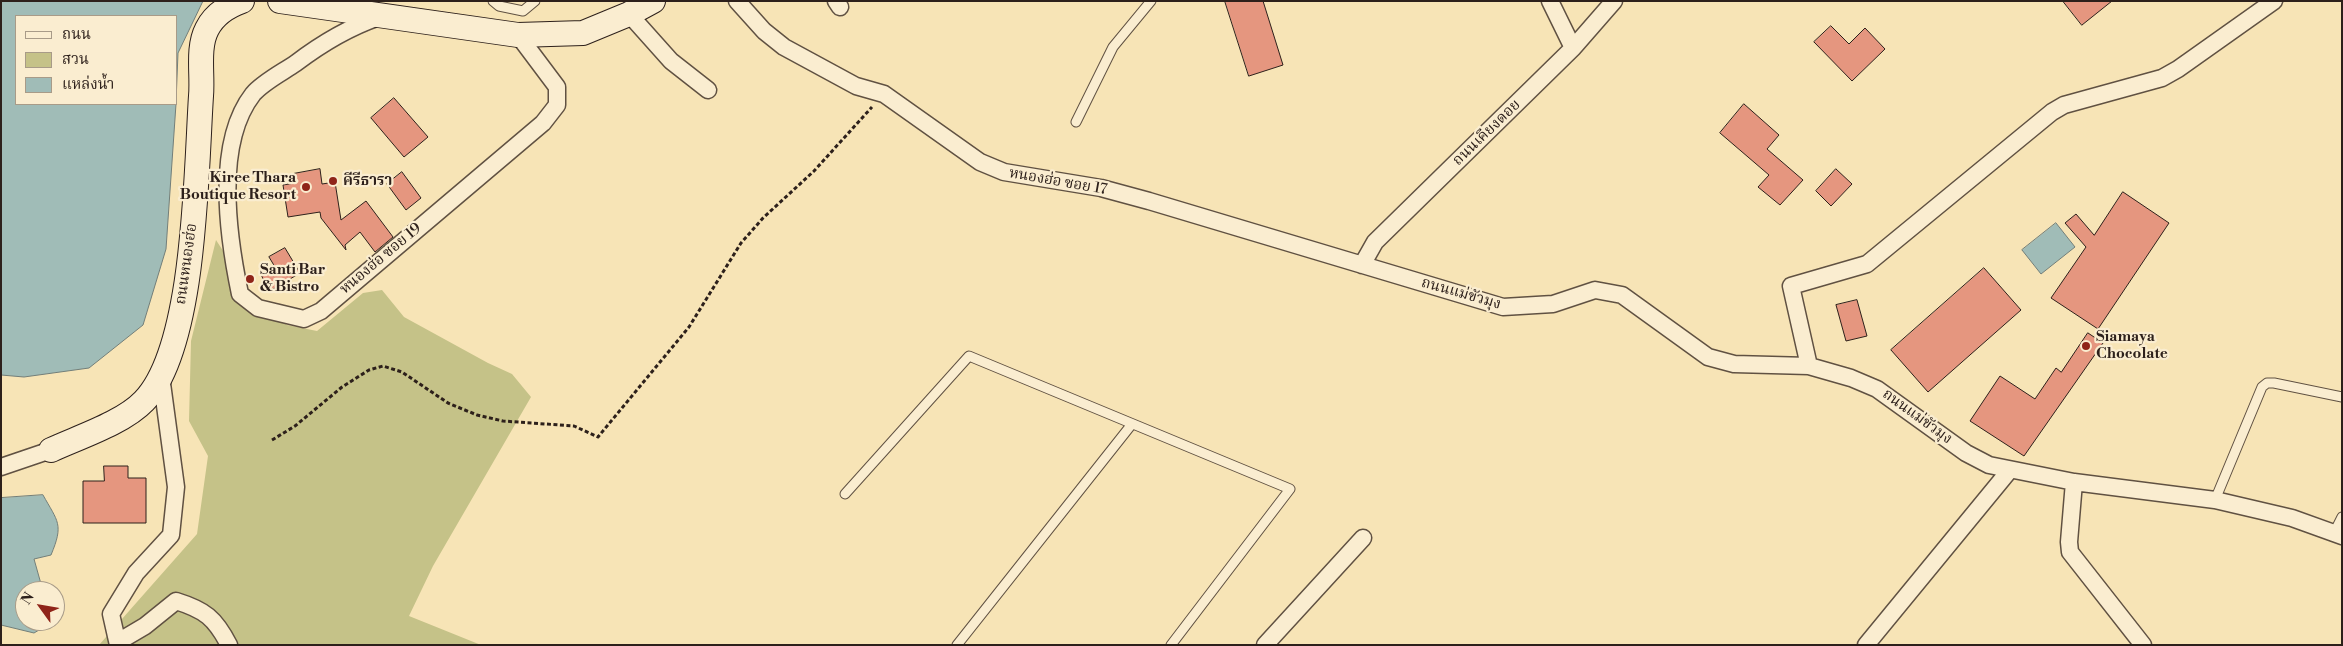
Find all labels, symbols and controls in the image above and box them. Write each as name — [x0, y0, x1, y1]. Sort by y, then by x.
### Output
legend — [15, 15, 178, 105]
text: ถนน — [62, 25, 91, 44]
text: สวน — [62, 50, 89, 69]
text: แหล่งน้ำ — [62, 75, 114, 94]
street label: ถนนเคียงดอย — [1449, 96, 1525, 170]
street label: หนองฮ่อ ซอย 17 — [1008, 165, 1108, 199]
place label: Kiree Thara Boutique Resort — [180, 169, 296, 204]
place label: คีรีธารา — [343, 172, 392, 190]
marker: คีรีธารา — [327, 175, 339, 187]
marker: Kiree Thara Boutique Resort — [300, 181, 312, 193]
street label: หนองฮ่อ ซอย 19 — [337, 220, 425, 298]
street label: ถนนหนองฮ่อ — [172, 222, 202, 306]
place label: Santi Bar & Bistro — [260, 261, 325, 296]
marker: Santi Bar & Bistro — [244, 273, 256, 285]
street label: ถนนแม่ขัวมุง — [1419, 274, 1503, 314]
place label: Siamaya Chocolate — [2096, 328, 2168, 363]
marker: Siamaya Chocolate — [2080, 340, 2092, 352]
street label: ถนนแม่ขัวมุง — [1879, 386, 1955, 448]
north arrow — [15, 581, 65, 631]
text: N — [18, 589, 39, 608]

